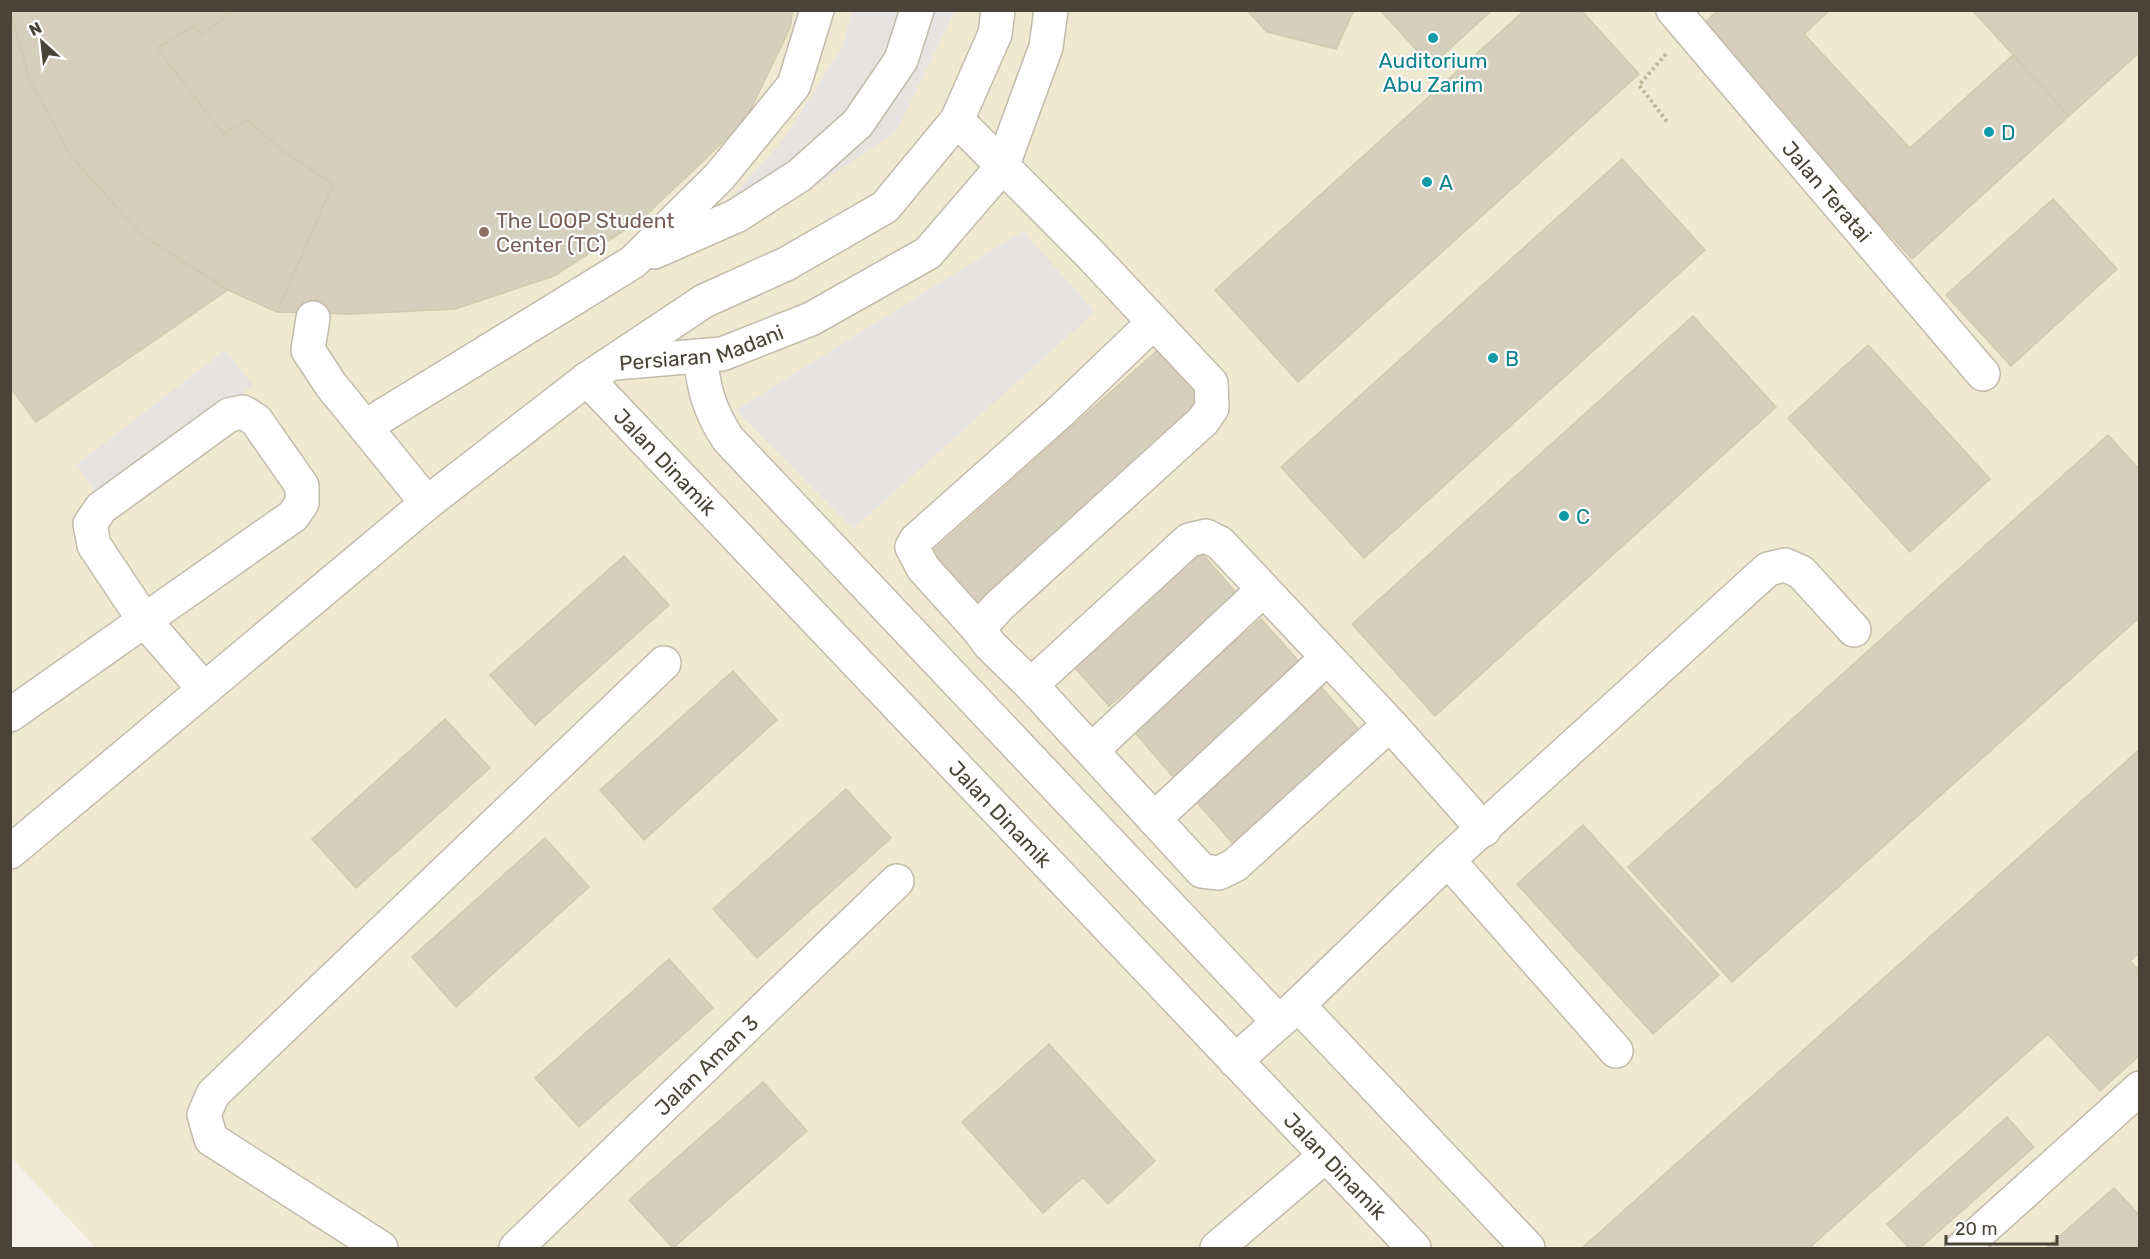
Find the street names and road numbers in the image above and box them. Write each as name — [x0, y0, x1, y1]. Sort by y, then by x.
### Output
street label: Jalan Teratai — [1777, 135, 1877, 247]
street label: Persiaran Madani — [618, 319, 787, 375]
street label: Jalan Dinamik — [609, 403, 722, 520]
street label: Jalan Dinamik — [944, 755, 1057, 872]
street label: Jalan Aman 3 — [649, 1009, 763, 1120]
street label: Jalan Dinamik — [1279, 1107, 1392, 1224]

